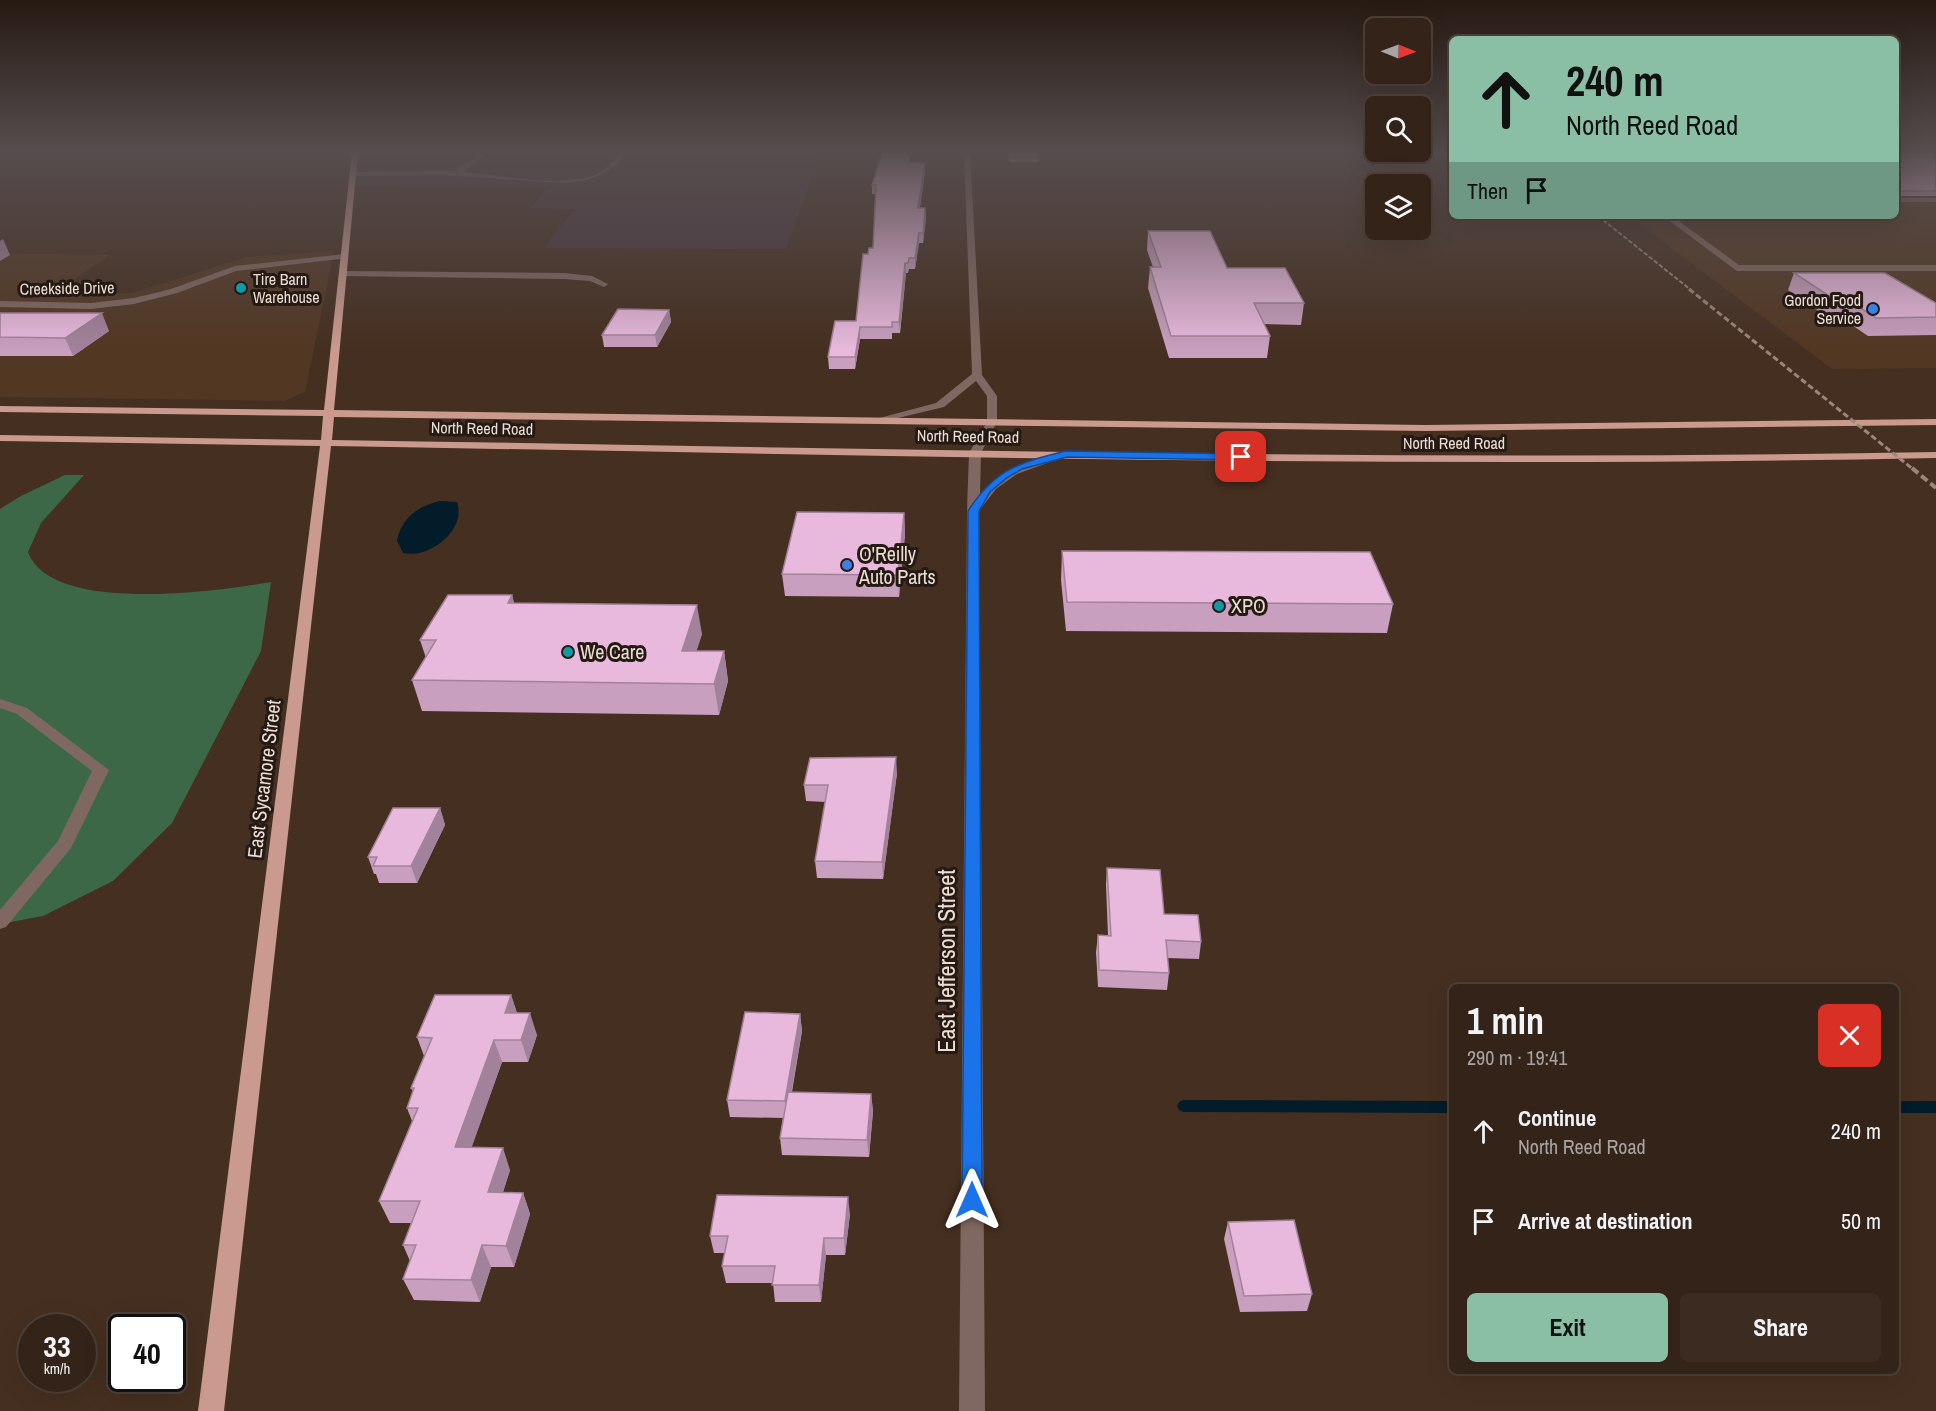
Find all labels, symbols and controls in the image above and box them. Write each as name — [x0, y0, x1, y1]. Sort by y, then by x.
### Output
north arrow — [1365, 18, 1431, 84]
map controls — [1365, 18, 1431, 240]
text: 240 m — [1566, 53, 1664, 109]
icon: ahead — [1467, 60, 1545, 138]
button: search — [1365, 96, 1431, 162]
text: North Reed Road — [1566, 107, 1738, 143]
button: layers — [1365, 174, 1431, 240]
icon: arrive — [1520, 174, 1553, 207]
text: Then — [1467, 176, 1508, 206]
place label: Tire Barn Warehouse — [253, 268, 320, 308]
street label: Creekside Drive — [19, 276, 115, 300]
marker: Tire Barn Warehouse — [234, 281, 248, 295]
place label: Gordon Food Service — [1784, 289, 1861, 329]
marker: Gordon Food Service — [1866, 302, 1880, 316]
street label: North Reed Road — [431, 416, 533, 440]
street label: North Reed Road — [917, 424, 1019, 448]
pin — [1215, 431, 1266, 482]
street label: North Reed Road — [1403, 432, 1505, 454]
icon: arrive — [1224, 440, 1257, 473]
place label: O'Reilly Auto Parts — [858, 540, 936, 590]
marker: O'Reilly Auto Parts — [840, 558, 854, 572]
place label: XPO — [1231, 592, 1266, 619]
marker: XPO — [1212, 599, 1226, 613]
place label: We Care — [580, 638, 644, 665]
marker: We Care — [561, 645, 575, 659]
street label: East Sycamore Street — [240, 698, 287, 860]
street label: East Jefferson Street — [930, 869, 962, 1053]
text: 1 min — [1467, 997, 1544, 1045]
button: close — [1818, 1004, 1881, 1067]
text: 290 m · 19:41 — [1467, 1044, 1567, 1071]
text: Continue — [1518, 1103, 1596, 1133]
icon: ahead — [1467, 1115, 1500, 1148]
text: 240 m — [1831, 1116, 1881, 1146]
text: North Reed Road — [1518, 1133, 1646, 1160]
position arrow — [940, 1168, 1004, 1232]
icon: arrive — [1467, 1205, 1500, 1238]
text: Arrive at destination — [1518, 1206, 1692, 1236]
text: 50 m — [1841, 1206, 1881, 1236]
button: Exit — [1467, 1293, 1668, 1362]
button: Share — [1680, 1293, 1881, 1362]
speed limit sign: 40 — [108, 1314, 186, 1392]
text: 33 — [43, 1326, 71, 1366]
text: km/h — [44, 1358, 70, 1379]

